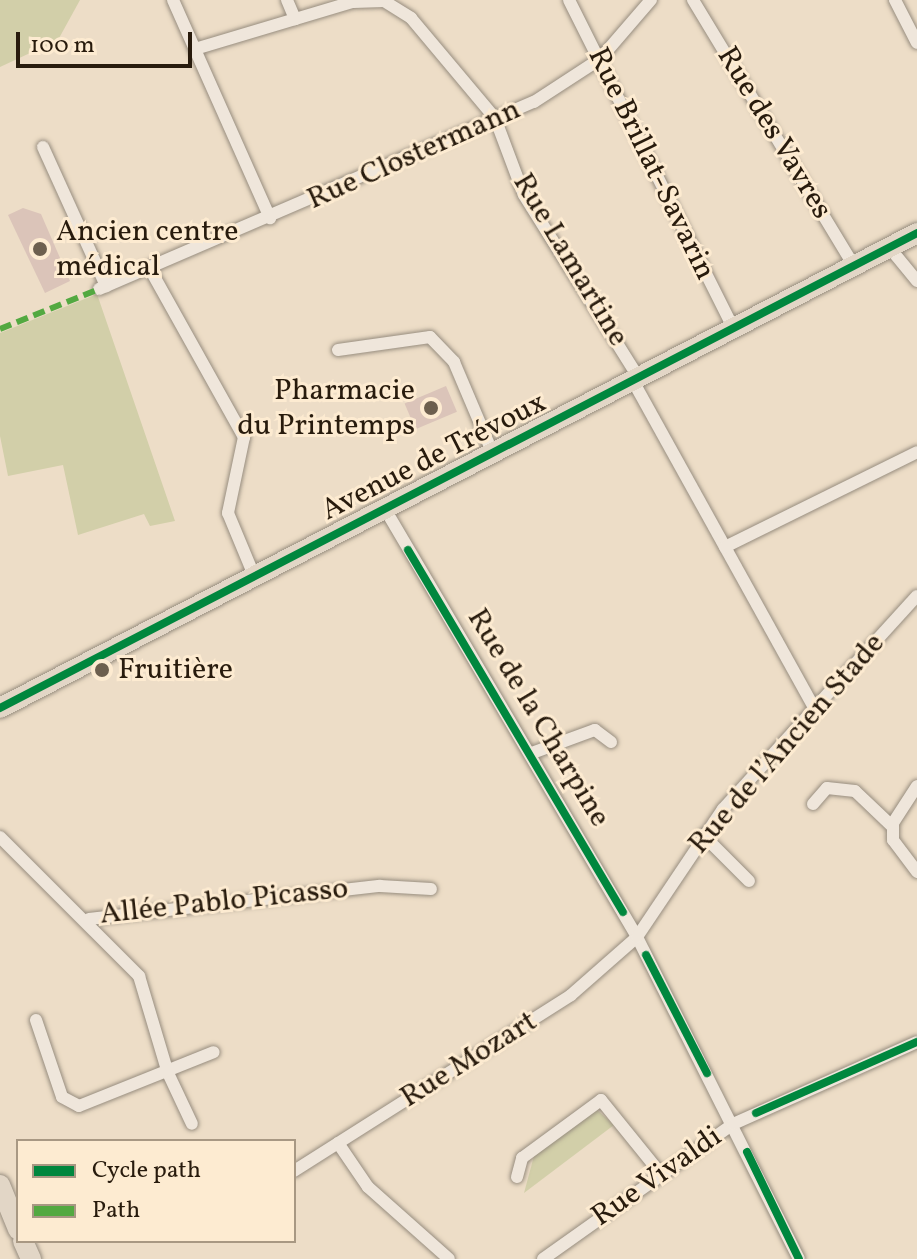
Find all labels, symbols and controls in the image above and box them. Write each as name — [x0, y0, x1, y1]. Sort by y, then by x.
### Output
scale bar — [20, 16, 196, 66]
text: 100 m — [30, 29, 95, 63]
street label: Rue des Vavres — [708, 40, 840, 226]
street label: Rue Brillat-Savarin — [579, 42, 723, 286]
street label: Rue Clostermann — [302, 92, 526, 218]
street label: Rue Lamartine — [504, 167, 636, 353]
place label: Ancien centre médical — [56, 214, 238, 284]
marker: Ancien centre médical — [31, 240, 49, 258]
place label: Pharmacie du Printemps — [237, 373, 415, 444]
street label: Avenue de Trévoux — [315, 385, 553, 529]
marker: Pharmacie du Printemps — [422, 399, 440, 417]
street label: Rue de la Charpine — [459, 602, 617, 834]
street label: Rue de l’Ancien Stade — [681, 626, 893, 862]
place label: Fruitière — [118, 652, 233, 688]
marker: Fruitière — [93, 661, 111, 679]
street label: Allée Pablo Picasso — [98, 871, 350, 933]
street label: Rue Mozart — [394, 1004, 544, 1116]
street label: Rue Vivaldi — [585, 1119, 729, 1235]
legend — [16, 1139, 296, 1243]
text: Cycle path — [92, 1154, 201, 1188]
text: Path — [92, 1194, 140, 1228]

